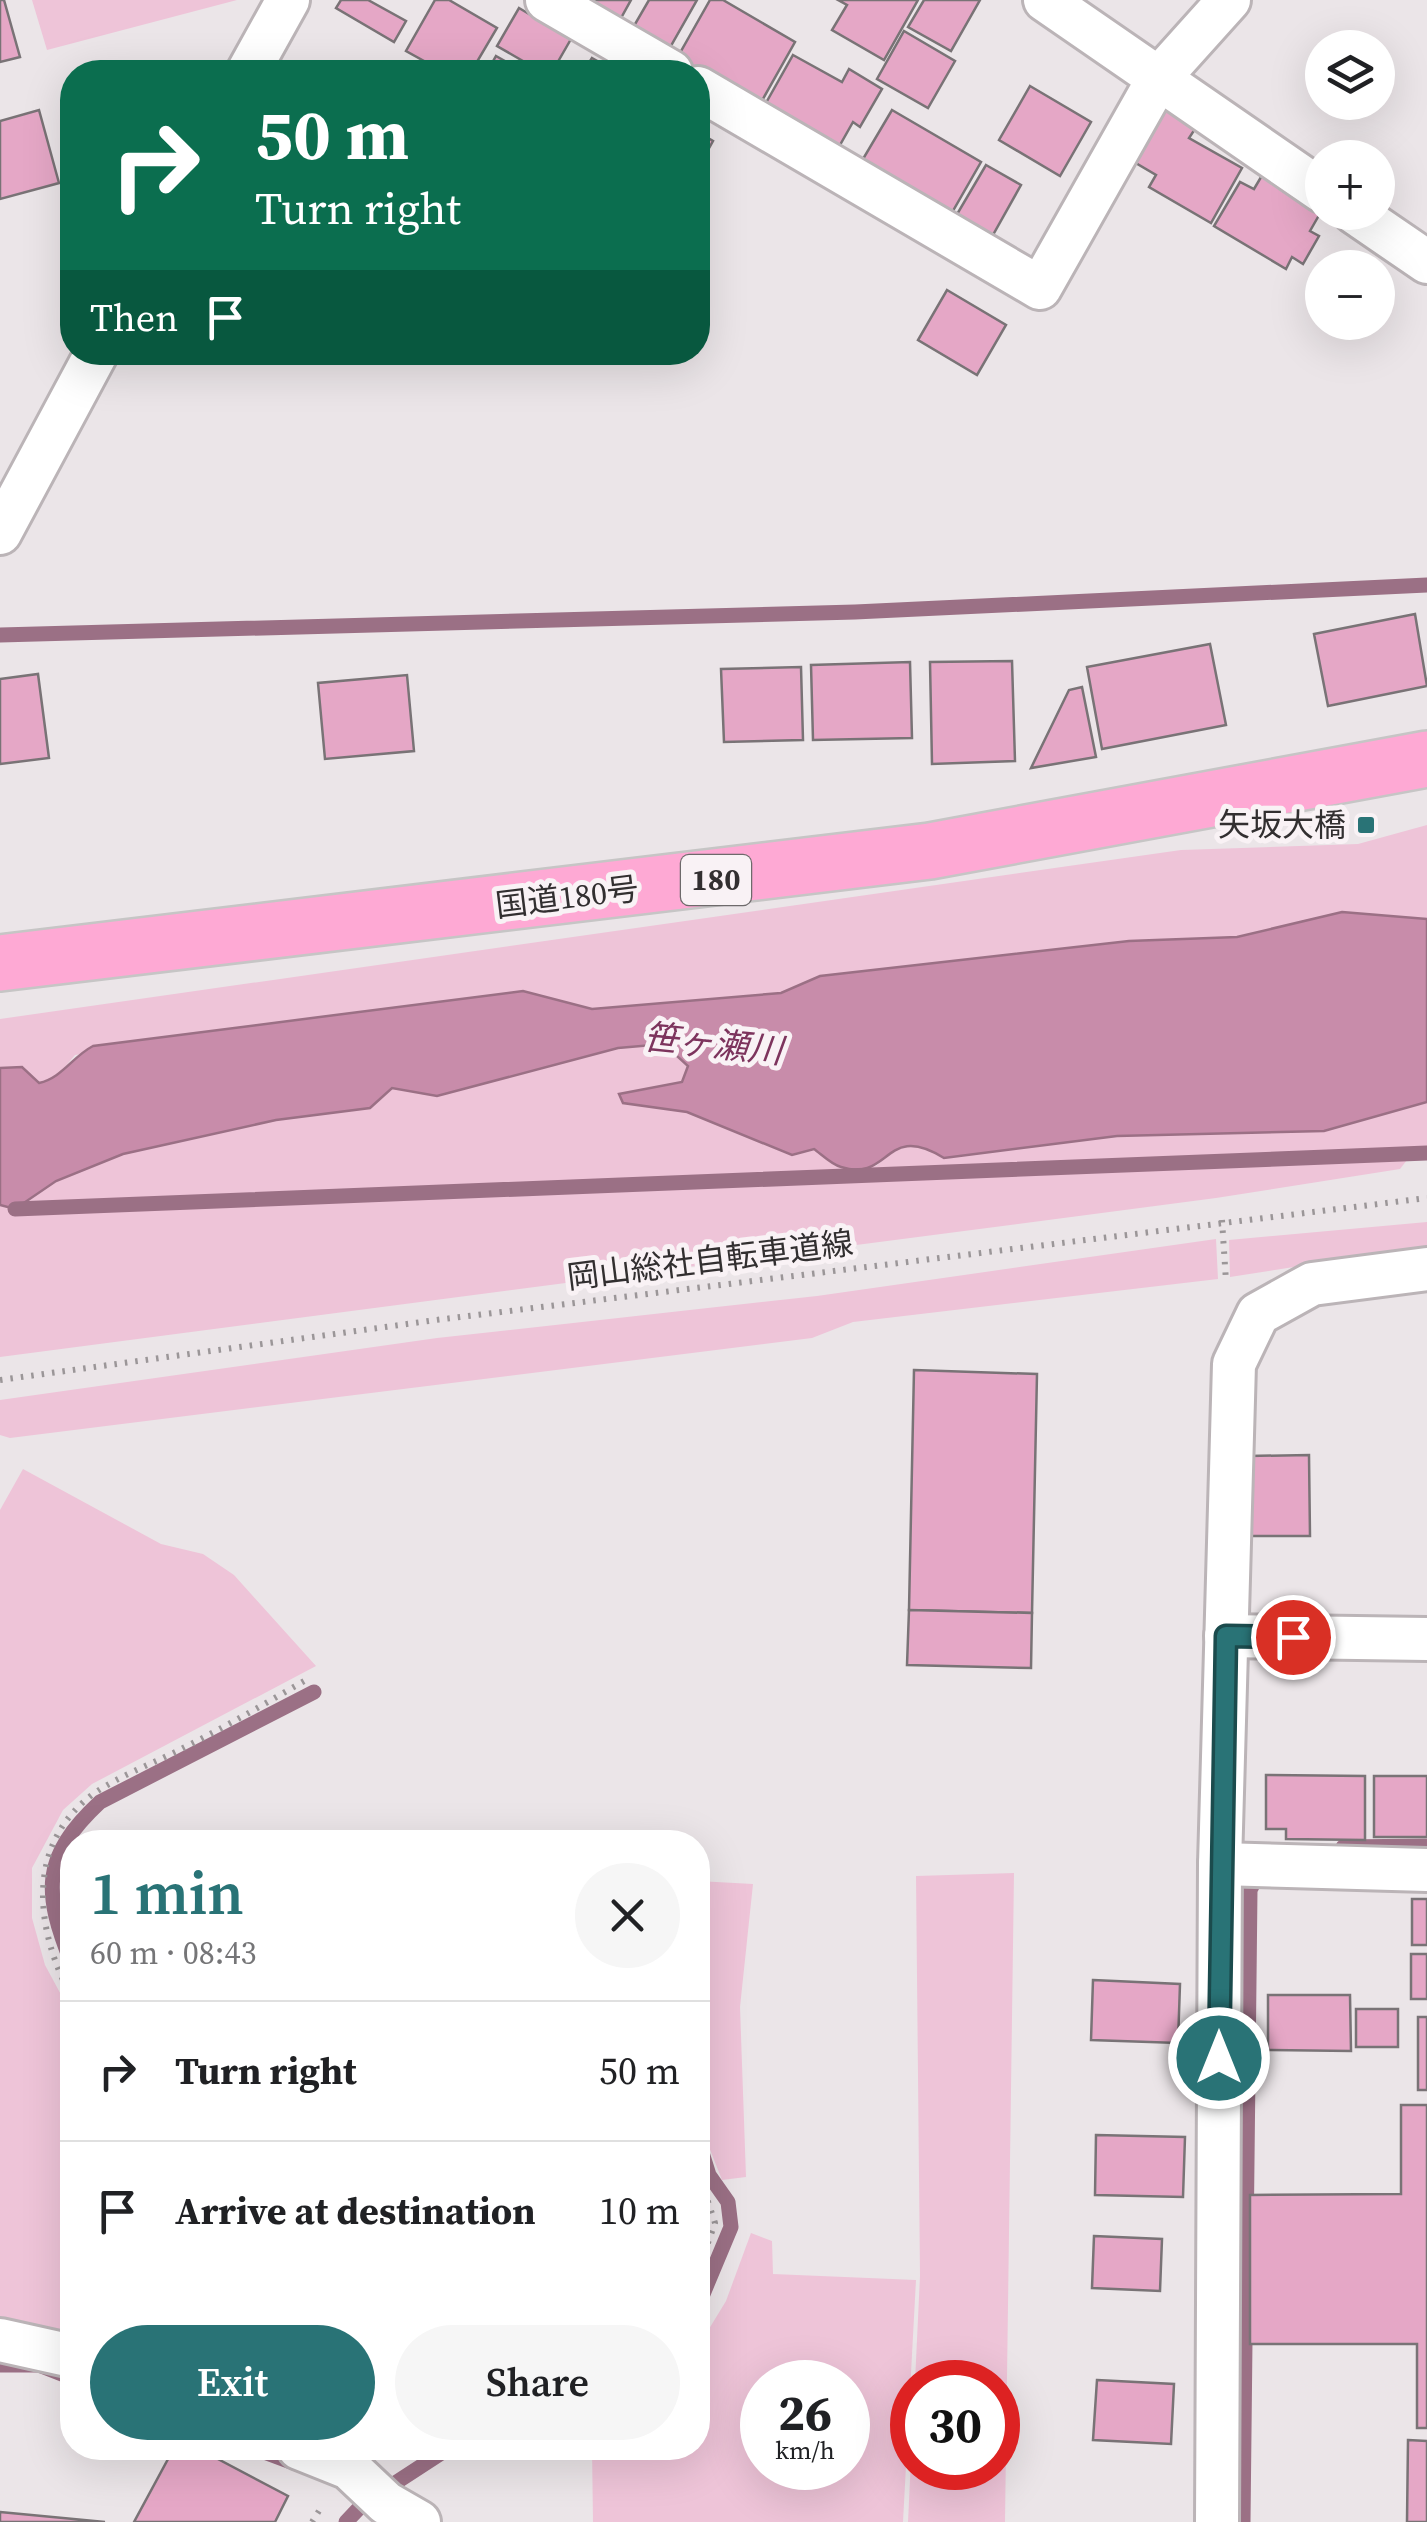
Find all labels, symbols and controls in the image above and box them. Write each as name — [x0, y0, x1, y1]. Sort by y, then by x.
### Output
map controls — [1305, 30, 1395, 340]
button: layers — [1305, 30, 1395, 120]
text: 50 m — [255, 86, 409, 182]
icon: right — [90, 100, 220, 230]
button: + — [1305, 140, 1395, 230]
text: Turn right — [255, 177, 461, 239]
button: − — [1305, 250, 1395, 340]
icon: arrive — [198, 290, 253, 345]
text: Then — [90, 292, 178, 344]
place label: 矢坂大橋 — [1218, 803, 1346, 847]
marker: 矢坂大橋 — [1355, 814, 1377, 836]
road number: 180 — [681, 855, 751, 905]
street label: 国道180号 — [493, 866, 641, 928]
water label: 笹ヶ瀬川 — [641, 1013, 789, 1076]
street label: 岡山総社自転車道線 — [564, 1221, 856, 1299]
pin — [1251, 1595, 1336, 1680]
icon: arrive — [1266, 1610, 1321, 1665]
text: 1 min — [90, 1852, 244, 1934]
button: close — [575, 1863, 680, 1968]
text: 60 m · 08:43 — [90, 1931, 256, 1975]
position arrow — [1167, 2006, 1271, 2110]
icon: right — [90, 2044, 145, 2099]
text: Turn right — [175, 2045, 357, 2097]
text: 50 m — [599, 2045, 680, 2097]
icon: arrive — [90, 2184, 145, 2239]
text: Arrive at destination — [175, 2185, 536, 2237]
text: 10 m — [599, 2185, 680, 2237]
button: Exit — [90, 2325, 375, 2440]
button: Share — [395, 2325, 680, 2440]
speed limit sign: 30 — [890, 2360, 1020, 2490]
text: 26 — [778, 2378, 832, 2447]
text: km/h — [775, 2433, 835, 2467]

